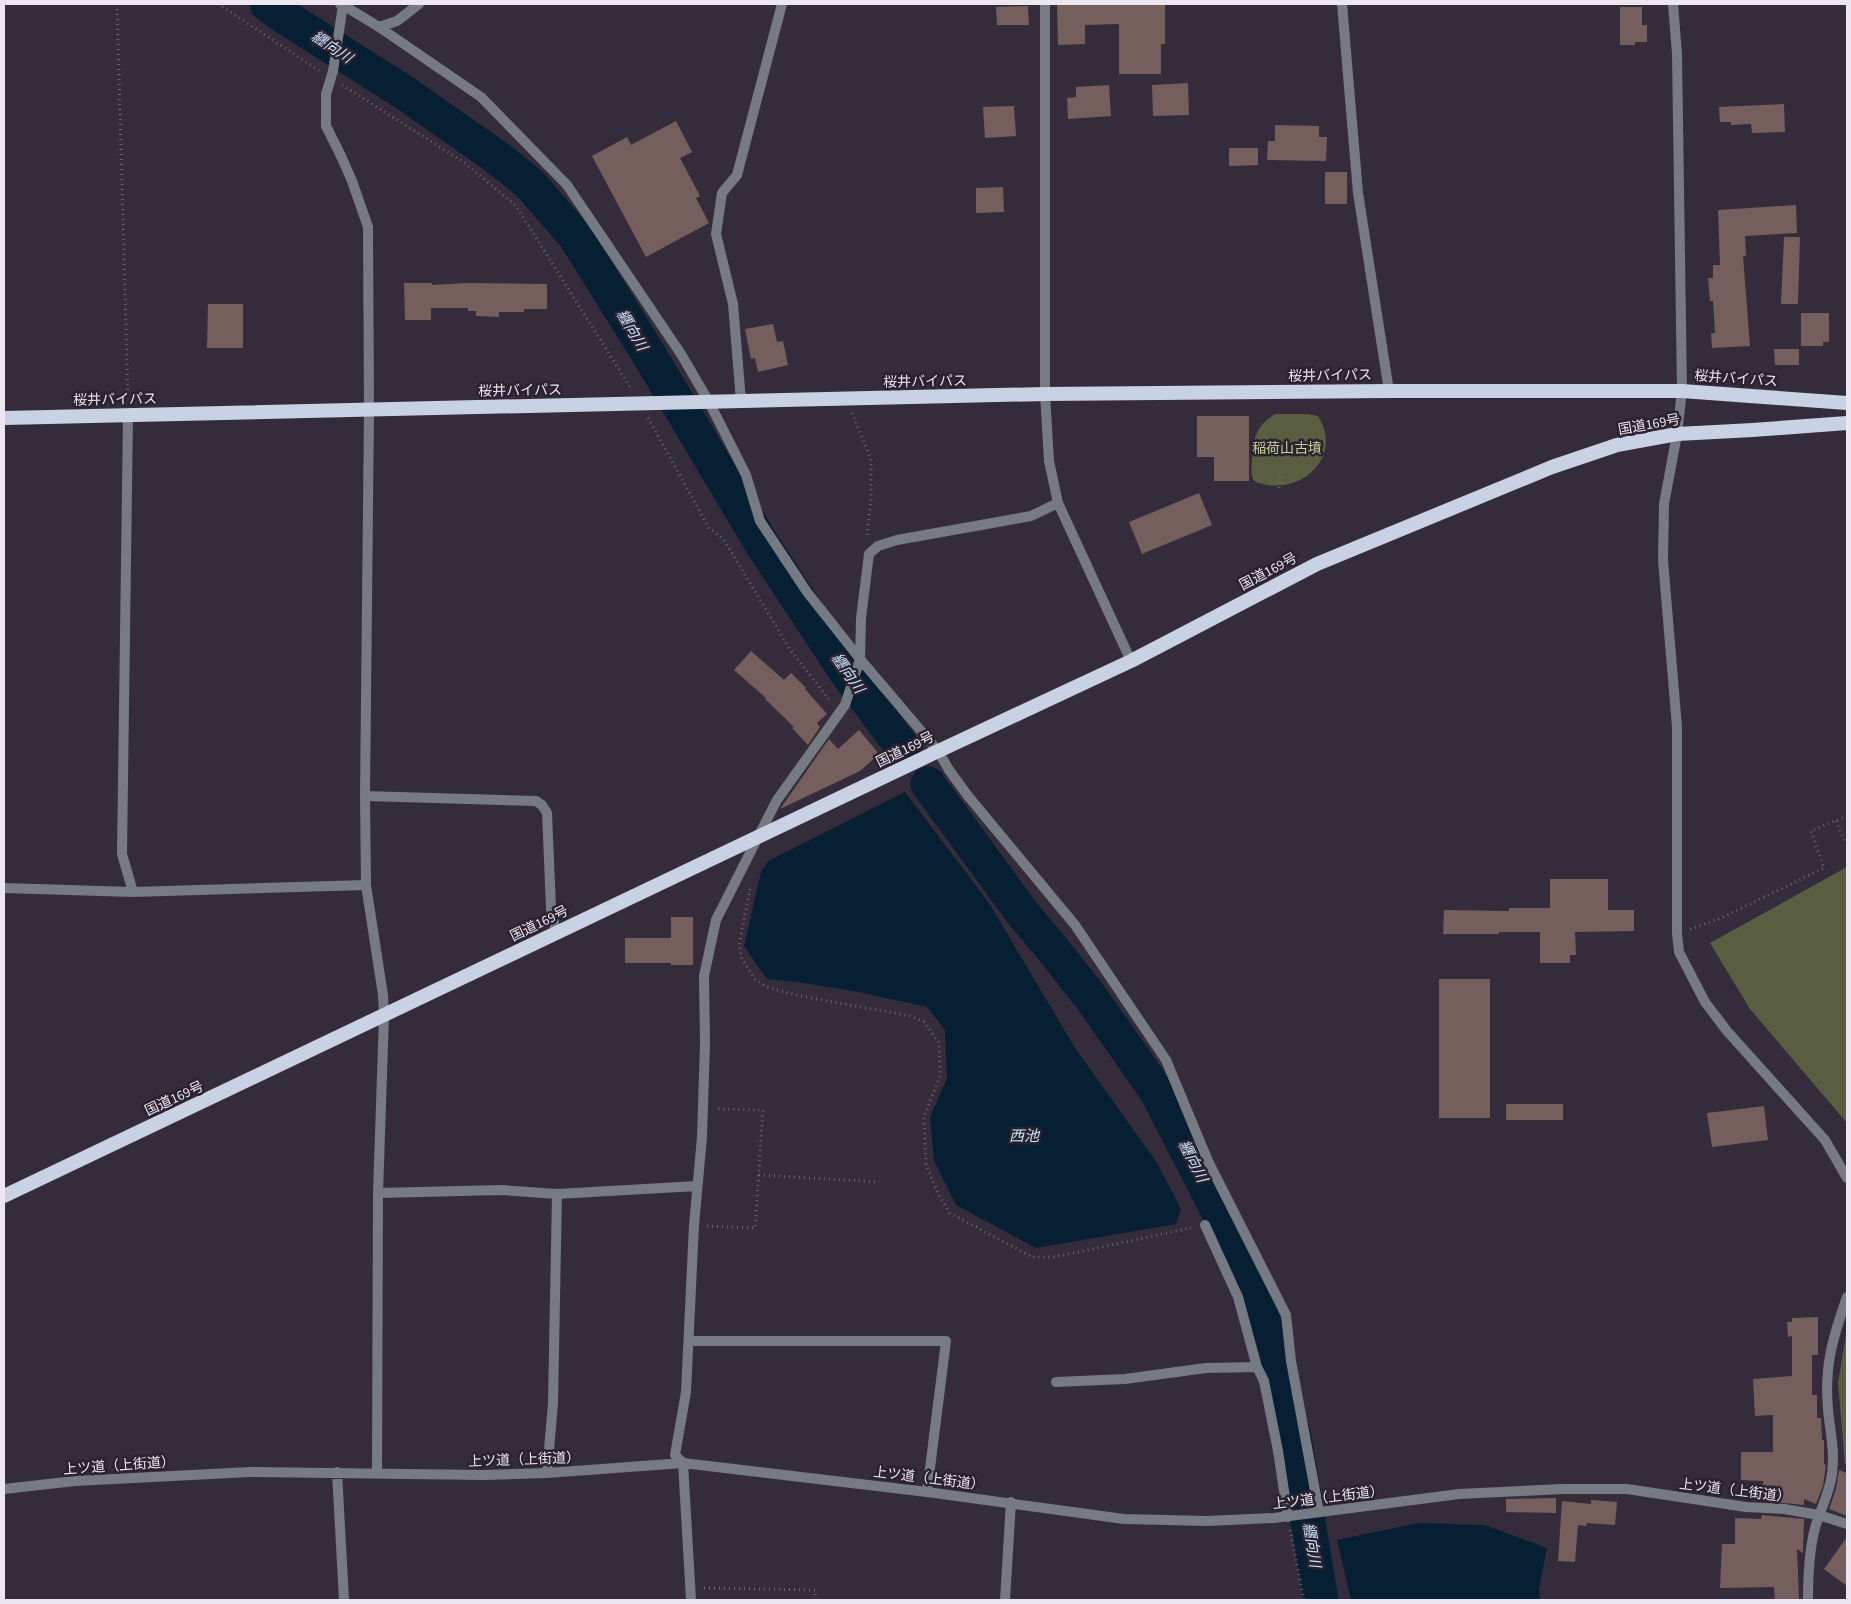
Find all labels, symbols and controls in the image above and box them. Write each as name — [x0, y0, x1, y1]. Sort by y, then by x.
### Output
water label: 纒向川 — [307, 26, 358, 70]
water label: 纒向川 — [611, 306, 653, 357]
street label: 桜井バイパス — [1288, 365, 1372, 387]
street label: 桜井バイパス — [1693, 366, 1778, 392]
street label: 桜井バイパス — [883, 371, 967, 393]
street label: 桜井バイパス — [478, 380, 562, 402]
street label: 桜井バイパス — [73, 389, 157, 411]
street label: 国道169号 — [1616, 410, 1682, 440]
park label: 稲荷山古墳 — [1252, 439, 1322, 459]
street label: 国道169号 — [1236, 548, 1301, 595]
water label: 纒向川 — [826, 649, 870, 699]
street label: 国道169号 — [873, 727, 938, 773]
street label: 国道169号 — [507, 901, 572, 947]
street label: 国道169号 — [142, 1077, 207, 1121]
water label: 西池 — [1009, 1126, 1041, 1147]
water label: 纒向川 — [1173, 1136, 1213, 1188]
street label: 上ツ道（上街道） — [468, 1448, 580, 1472]
street label: 上ツ道（上街道） — [63, 1452, 176, 1480]
street label: 上ツ道（上街道） — [872, 1462, 986, 1496]
street label: 上ツ道（上街道） — [1678, 1474, 1792, 1508]
street label: 上ツ道（上街道） — [1271, 1481, 1385, 1515]
water label: 纒向川 — [1298, 1521, 1326, 1571]

